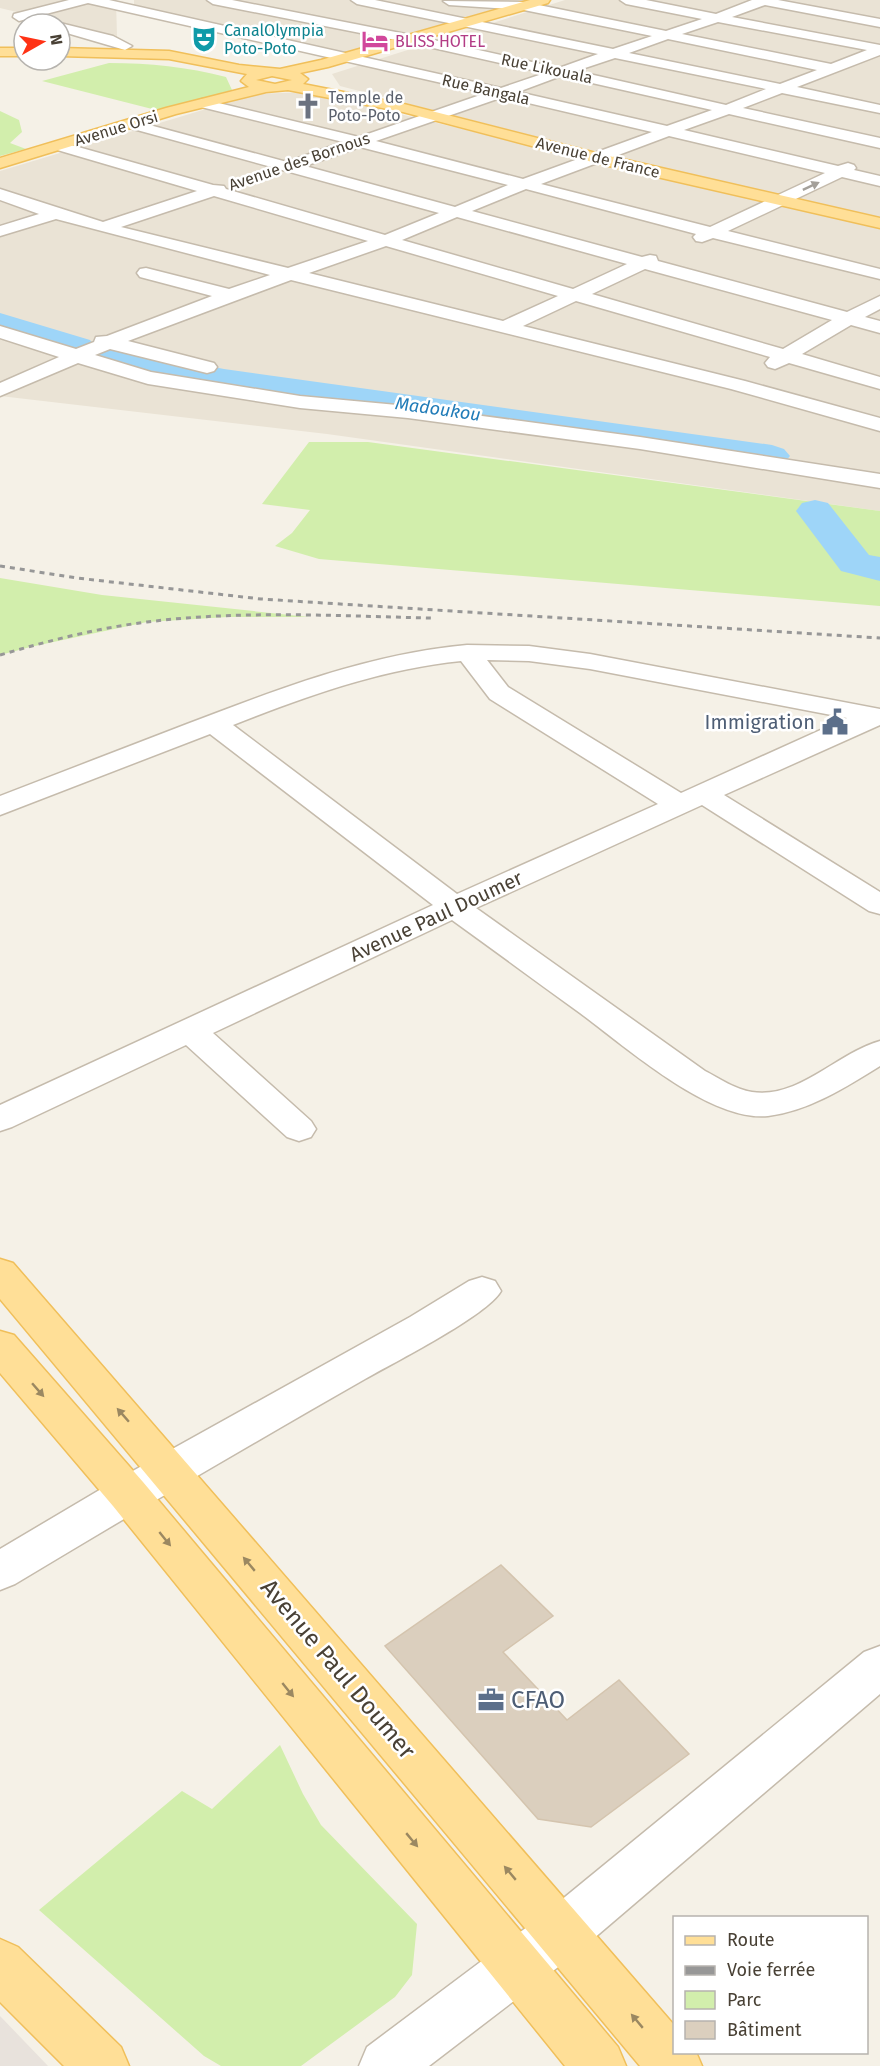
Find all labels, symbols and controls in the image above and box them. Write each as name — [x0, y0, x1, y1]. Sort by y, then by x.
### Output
north arrow — [12, 12, 72, 72]
place label: CanalOlympia Poto-Poto — [224, 21, 324, 58]
theatre icon: CanalOlympia Poto-Poto — [189, 24, 219, 54]
hotel icon: BLISS HOTEL — [360, 26, 390, 56]
place label: BLISS HOTEL — [395, 32, 485, 51]
text: N — [46, 33, 67, 46]
street label: Rue Likouala — [499, 50, 594, 87]
street label: Rue Bangala — [440, 70, 532, 109]
place label: Temple de Poto-Poto — [328, 88, 403, 125]
church icon: Temple de Poto-Poto — [293, 91, 323, 121]
street label: Avenue Orsi — [72, 107, 160, 150]
street label: Avenue des Bornous — [226, 128, 372, 195]
street label: Avenue de France — [534, 133, 662, 182]
one-way arrow — [802, 181, 819, 190]
water label: Madoukou — [394, 392, 482, 426]
public building icon: Immigration — [820, 707, 850, 737]
place label: Immigration — [705, 710, 815, 734]
street label: Avenue Paul Doumer — [346, 865, 526, 967]
one-way arrow — [31, 1383, 45, 1398]
one-way arrow — [117, 1408, 130, 1423]
one-way arrow — [158, 1531, 171, 1547]
one-way arrow — [243, 1557, 256, 1572]
street label: Avenue Paul Doumer — [255, 1574, 422, 1765]
one-way arrow — [281, 1682, 294, 1698]
office icon: CFAO — [476, 1685, 506, 1715]
place label: CFAO — [511, 1686, 565, 1714]
one-way arrow — [405, 1833, 418, 1848]
one-way arrow — [504, 1865, 517, 1881]
legend — [673, 1916, 868, 2054]
text: Route — [727, 1929, 775, 1951]
text: Voie ferrée — [727, 1959, 815, 1981]
text: Parc — [727, 1989, 762, 2011]
one-way arrow — [630, 2013, 643, 2029]
text: Bâtiment — [727, 2019, 802, 2041]

